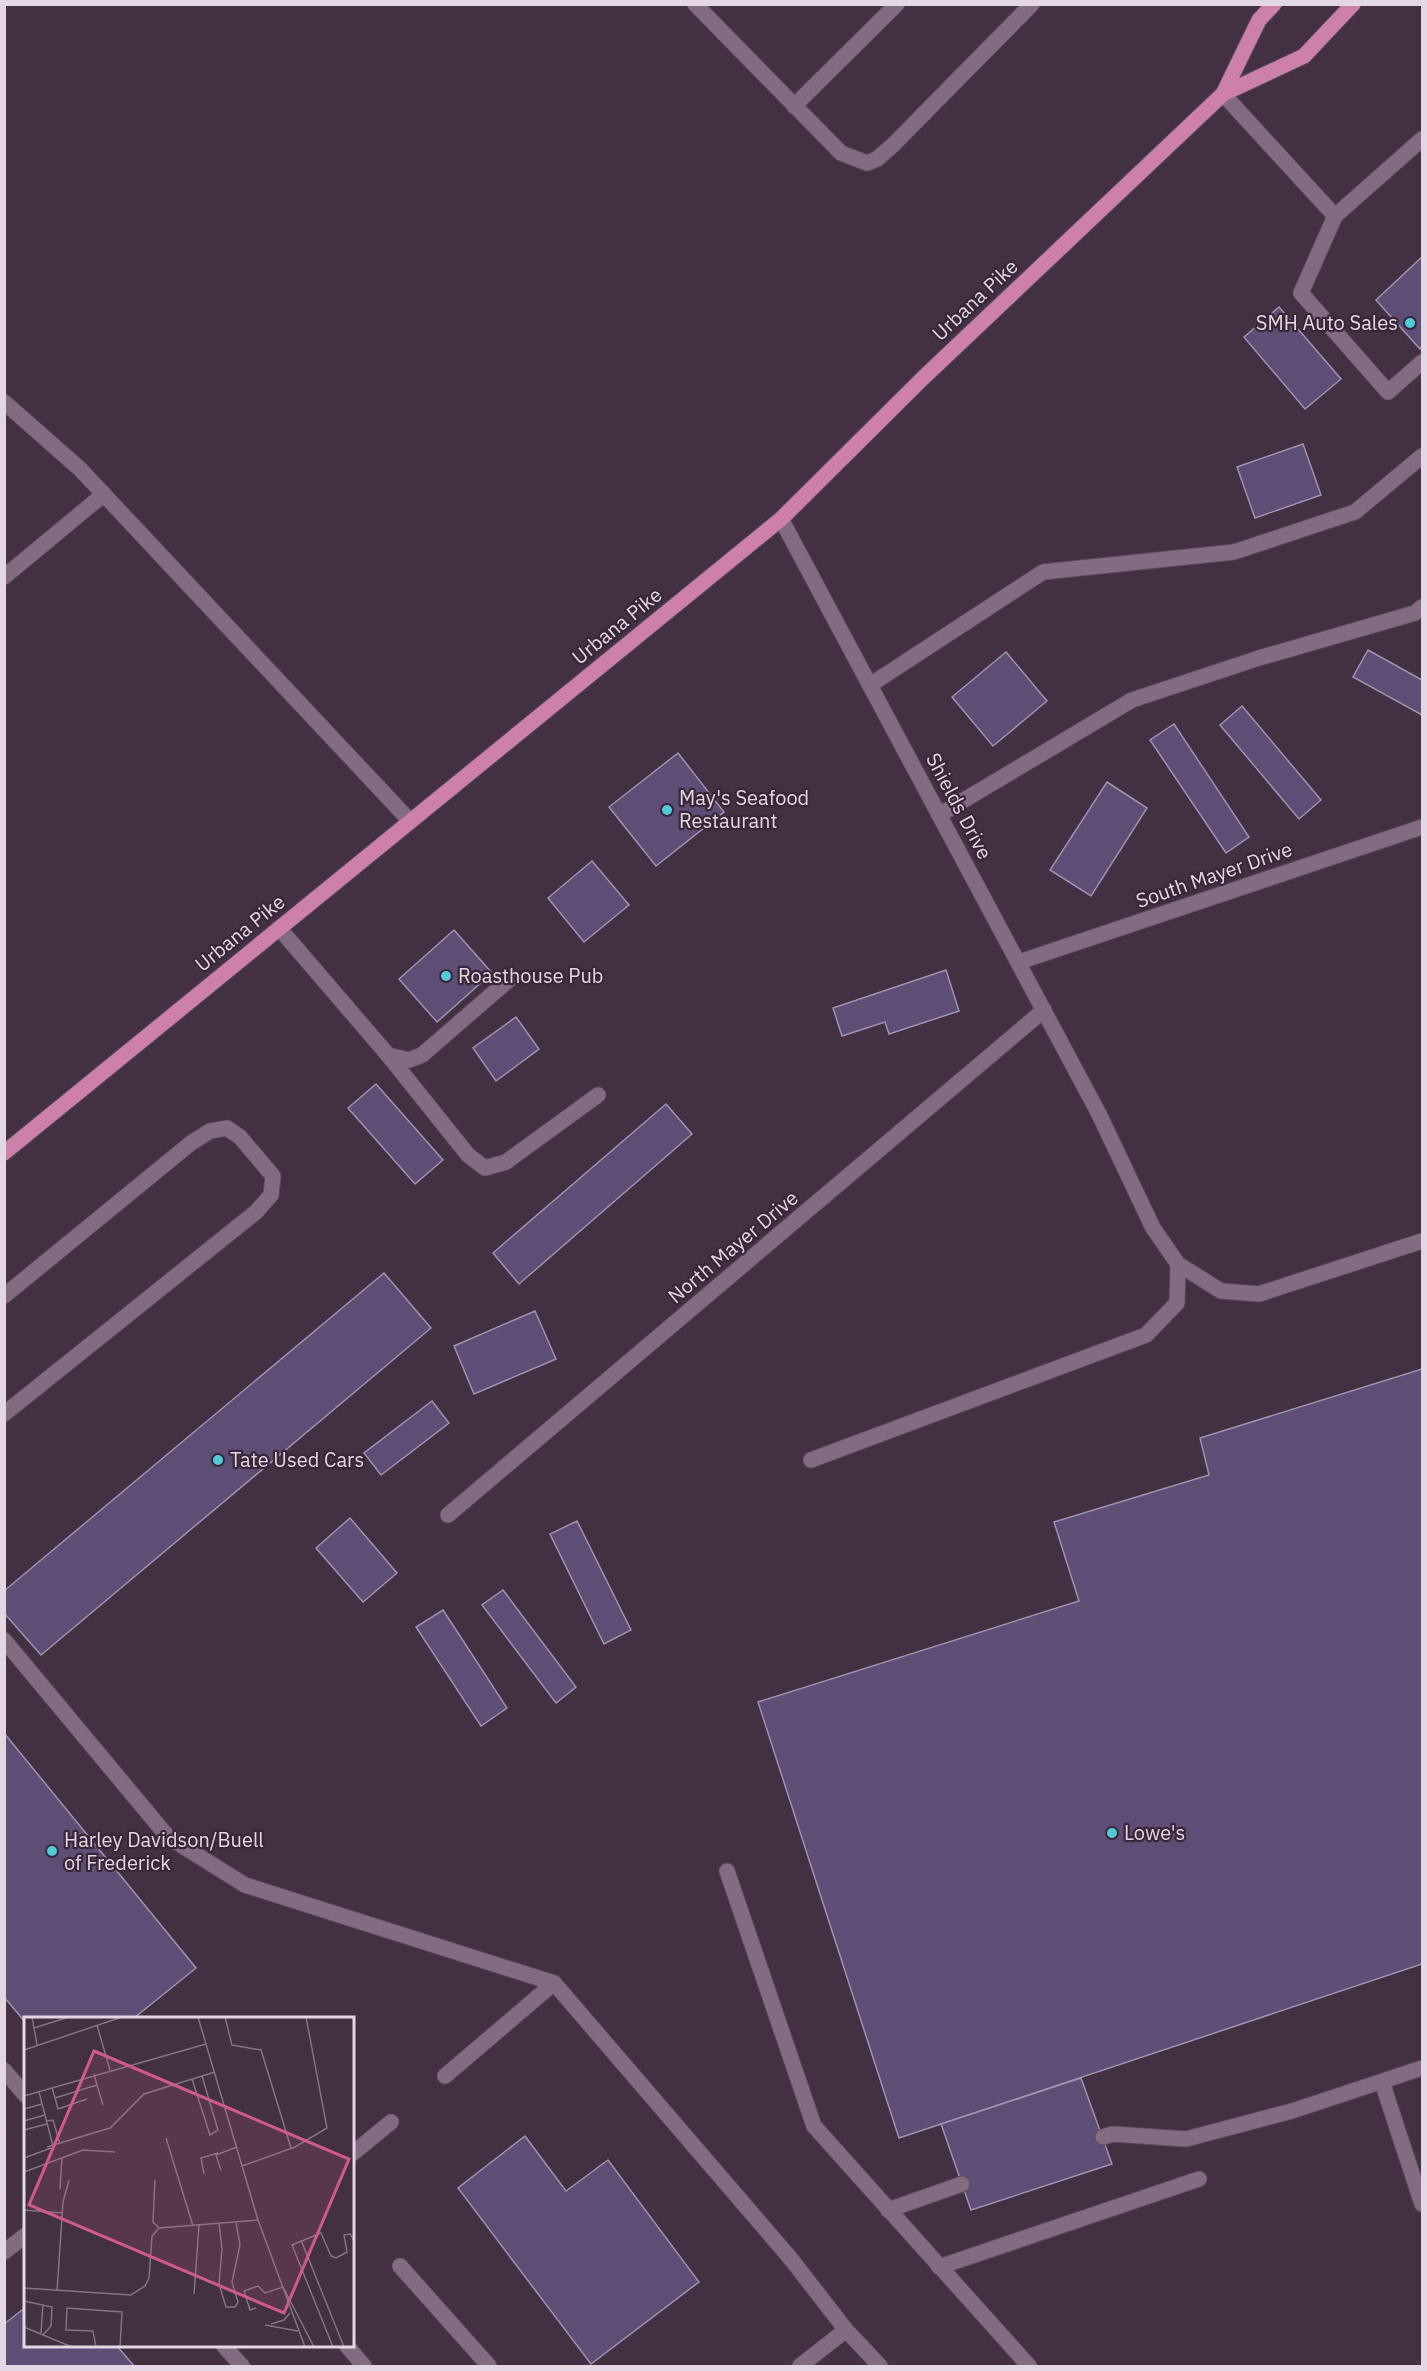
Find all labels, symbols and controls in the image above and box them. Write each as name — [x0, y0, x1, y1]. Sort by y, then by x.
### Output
street label: Urbana Pike — [926, 253, 1023, 346]
place label: SMH Auto Sales — [1256, 309, 1398, 336]
marker: SMH Auto Sales — [1403, 316, 1417, 330]
street label: Urbana Pike — [566, 581, 667, 670]
street label: Shields Drive — [920, 748, 999, 864]
place label: May's Seafood Restaurant — [679, 784, 809, 834]
marker: May's Seafood Restaurant — [660, 803, 674, 817]
street label: South Mayer Drive — [1132, 835, 1296, 914]
street label: Urbana Pike — [189, 888, 290, 977]
place label: Roasthouse Pub — [458, 962, 603, 989]
marker: Roasthouse Pub — [439, 969, 453, 983]
street label: North Mayer Drive — [662, 1184, 803, 1309]
place label: Tate Used Cars — [230, 1446, 364, 1473]
marker: Tate Used Cars — [211, 1453, 225, 1467]
place label: Lowe's — [1124, 1819, 1185, 1846]
place label: Harley Davidson/Buell of Frederick — [64, 1826, 264, 1876]
marker: Lowe's — [1105, 1826, 1119, 1840]
marker: Harley Davidson/Buell of Frederick — [45, 1844, 59, 1858]
inset map — [24, 2017, 354, 2347]

